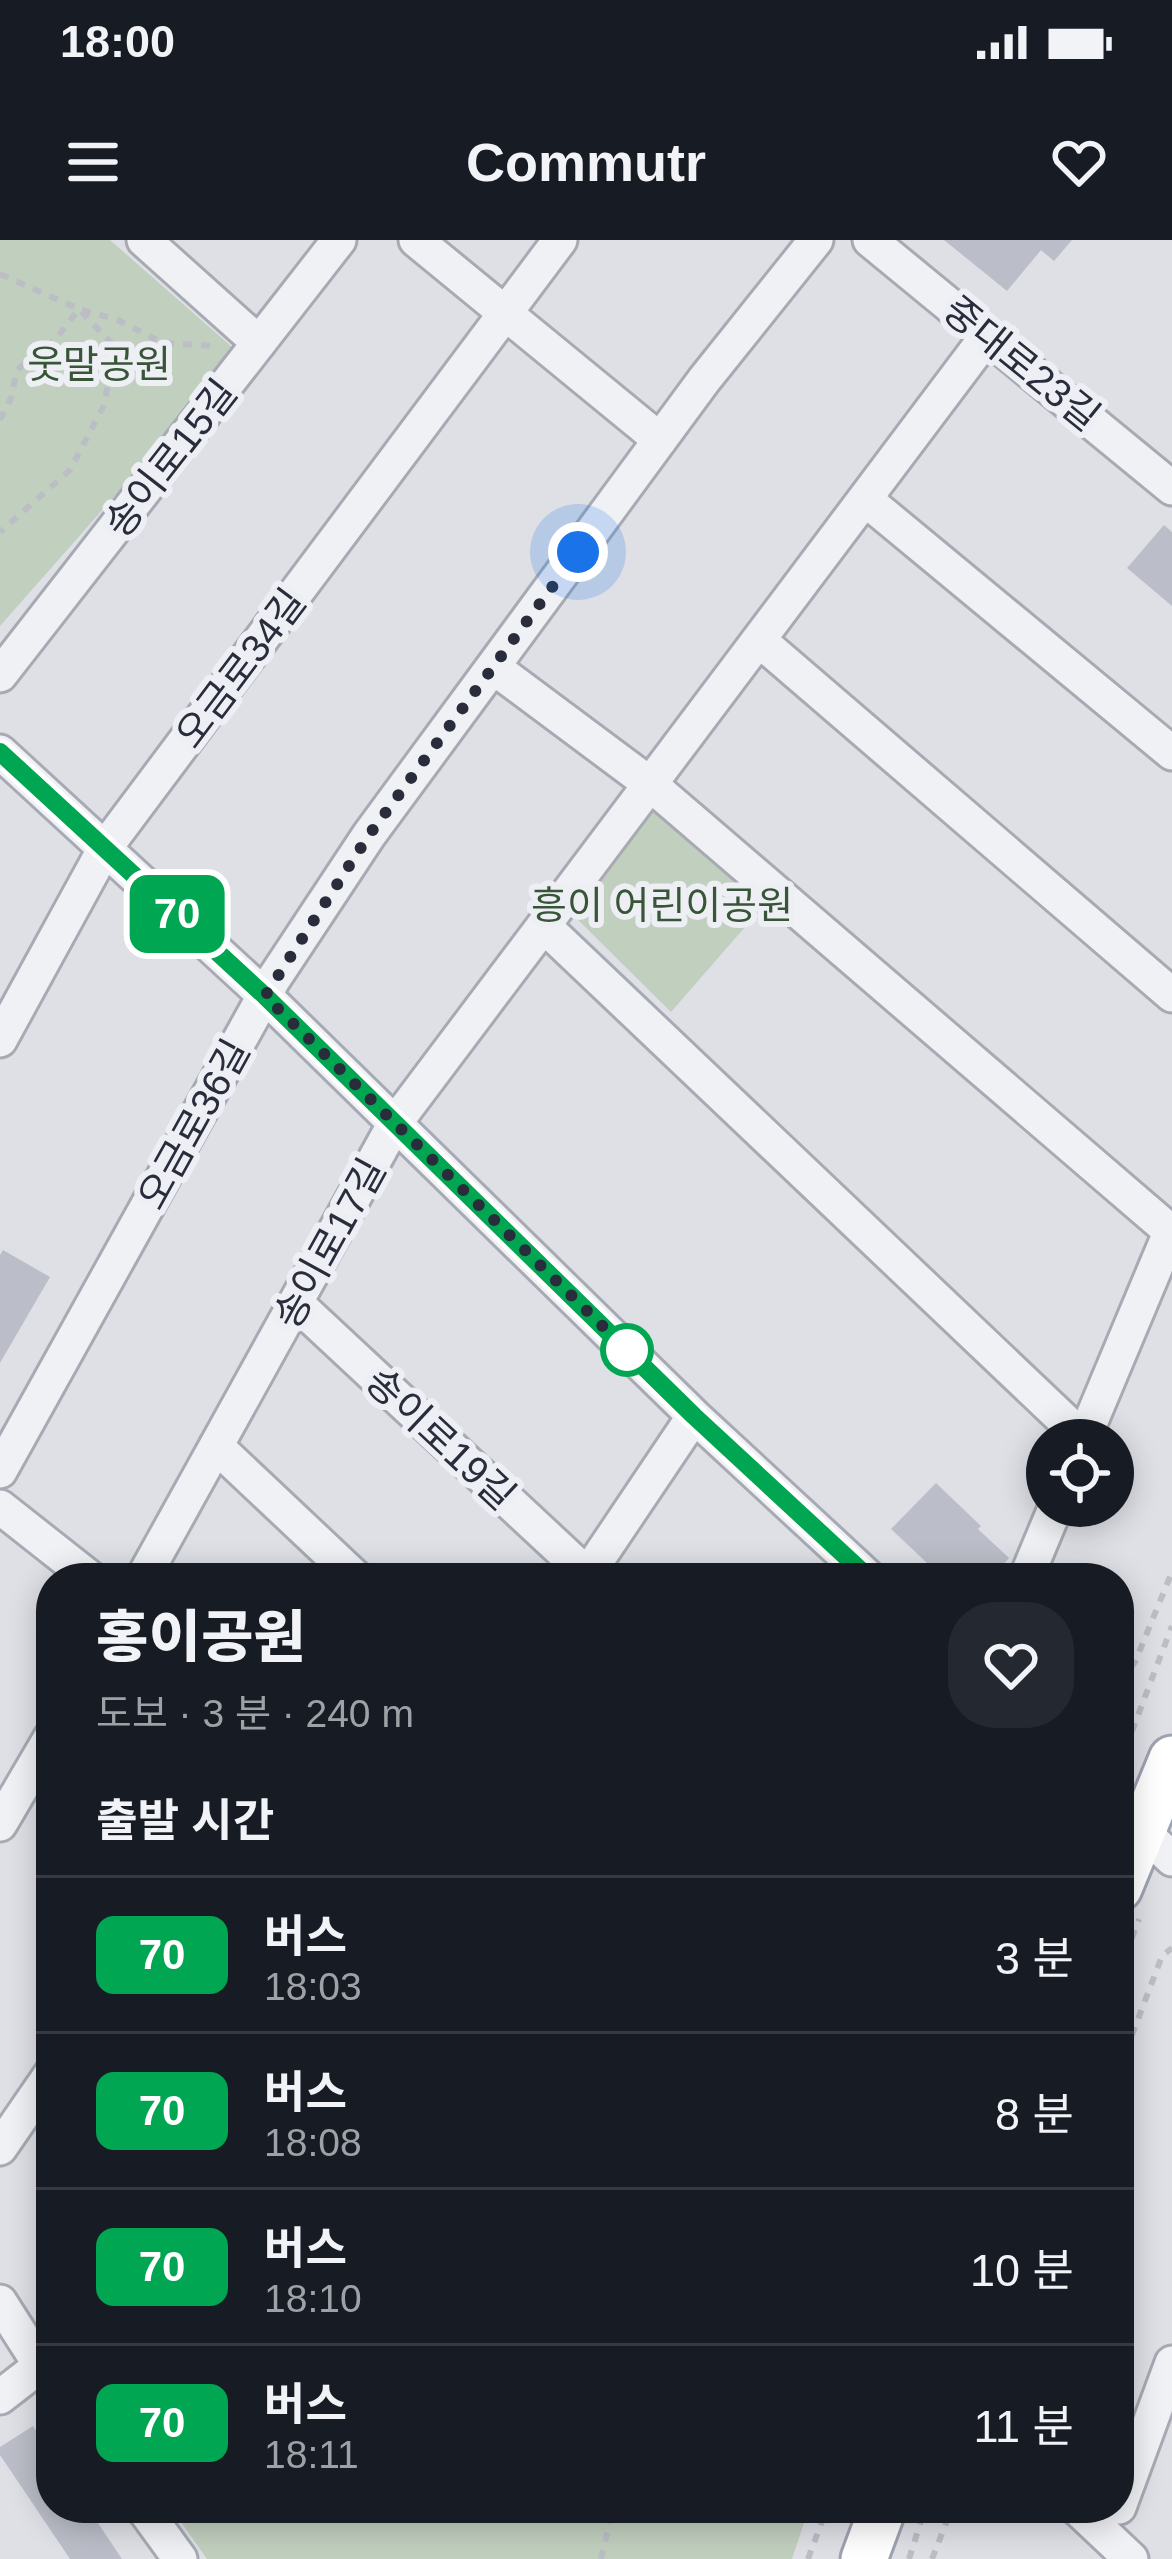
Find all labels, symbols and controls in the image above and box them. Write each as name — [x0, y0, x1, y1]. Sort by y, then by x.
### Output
text: 18:00 — [60, 16, 175, 67]
icon: menu — [60, 129, 126, 195]
icon: heart — [1046, 129, 1112, 195]
text: Commutr — [466, 132, 706, 192]
street label: 중대로23길 — [936, 288, 1108, 439]
park label: 웃말공원 — [27, 343, 171, 386]
street label: 송이로15길 — [96, 371, 245, 545]
your location — [548, 522, 608, 582]
street label: 오금로34길 — [167, 581, 314, 756]
line badge: 70 — [123, 875, 231, 953]
park label: 흥이 어린이공원 — [531, 884, 793, 927]
text: 70 — [154, 890, 200, 937]
street label: 오금로36길 — [129, 1032, 258, 1216]
street label: 송이로17길 — [265, 1151, 394, 1335]
unlabelled marker — [602, 1325, 652, 1375]
street label: 송이로19길 — [358, 1359, 524, 1518]
map controls — [1026, 1419, 1134, 1527]
button: locate — [1026, 1419, 1134, 1527]
button: heart — [948, 1602, 1074, 1728]
text: 홍이공원 — [96, 1605, 306, 1669]
text: 도보 · 3 분 · 240 m — [96, 1692, 414, 1735]
text: 출발 시간 — [96, 1795, 274, 1846]
text: 버스 — [264, 1911, 347, 1962]
text: 70 — [139, 1931, 185, 1978]
text: 3 분 — [995, 1933, 1074, 1984]
text: 18:03 — [264, 1965, 362, 2008]
text: 버스 — [264, 2067, 347, 2118]
text: 70 — [139, 2087, 185, 2134]
text: 8 분 — [995, 2089, 1074, 2140]
text: 18:08 — [264, 2121, 362, 2164]
text: 버스 — [264, 2223, 347, 2274]
text: 70 — [139, 2243, 185, 2290]
text: 10 분 — [970, 2245, 1074, 2296]
text: 18:10 — [264, 2277, 362, 2320]
text: 버스 — [264, 2379, 347, 2430]
text: 70 — [139, 2399, 185, 2446]
text: 11 분 — [973, 2401, 1074, 2452]
text: 18:11 — [264, 2433, 359, 2476]

